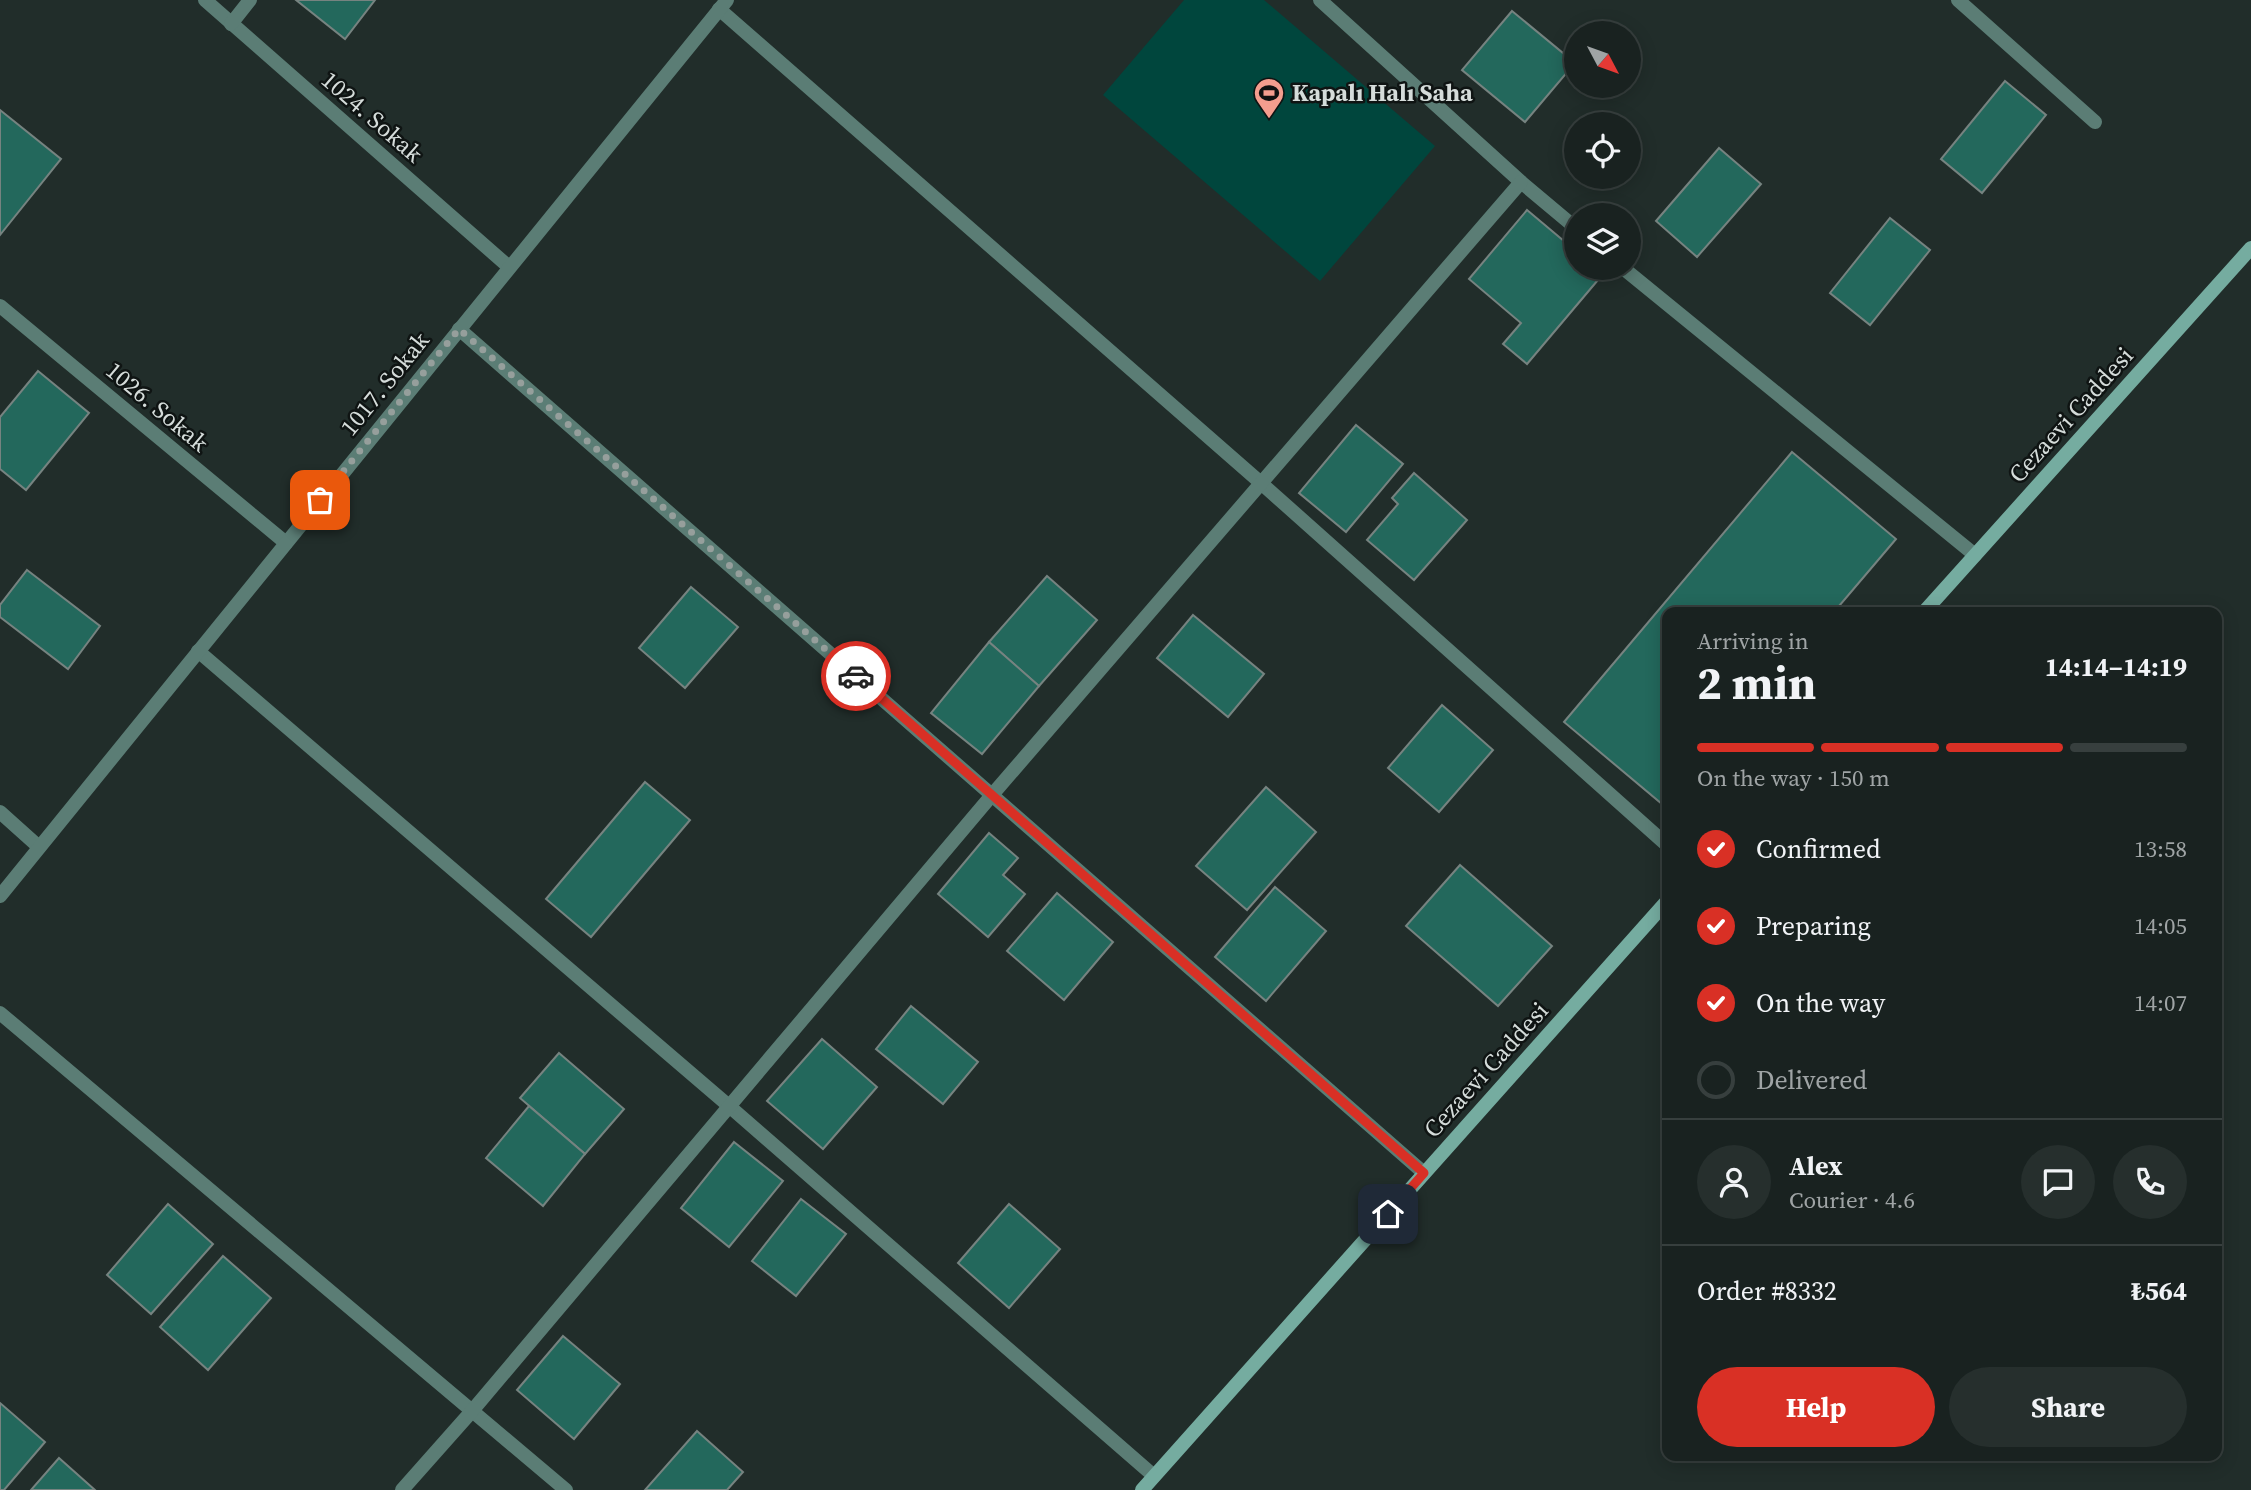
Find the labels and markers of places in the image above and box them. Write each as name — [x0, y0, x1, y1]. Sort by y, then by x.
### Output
sports icon: Kapalı Halı Saha — [1252, 76, 1286, 120]
place label: Kapalı Halı Saha — [1292, 76, 1473, 109]
pin — [290, 470, 350, 530]
pin — [1358, 1184, 1418, 1244]

